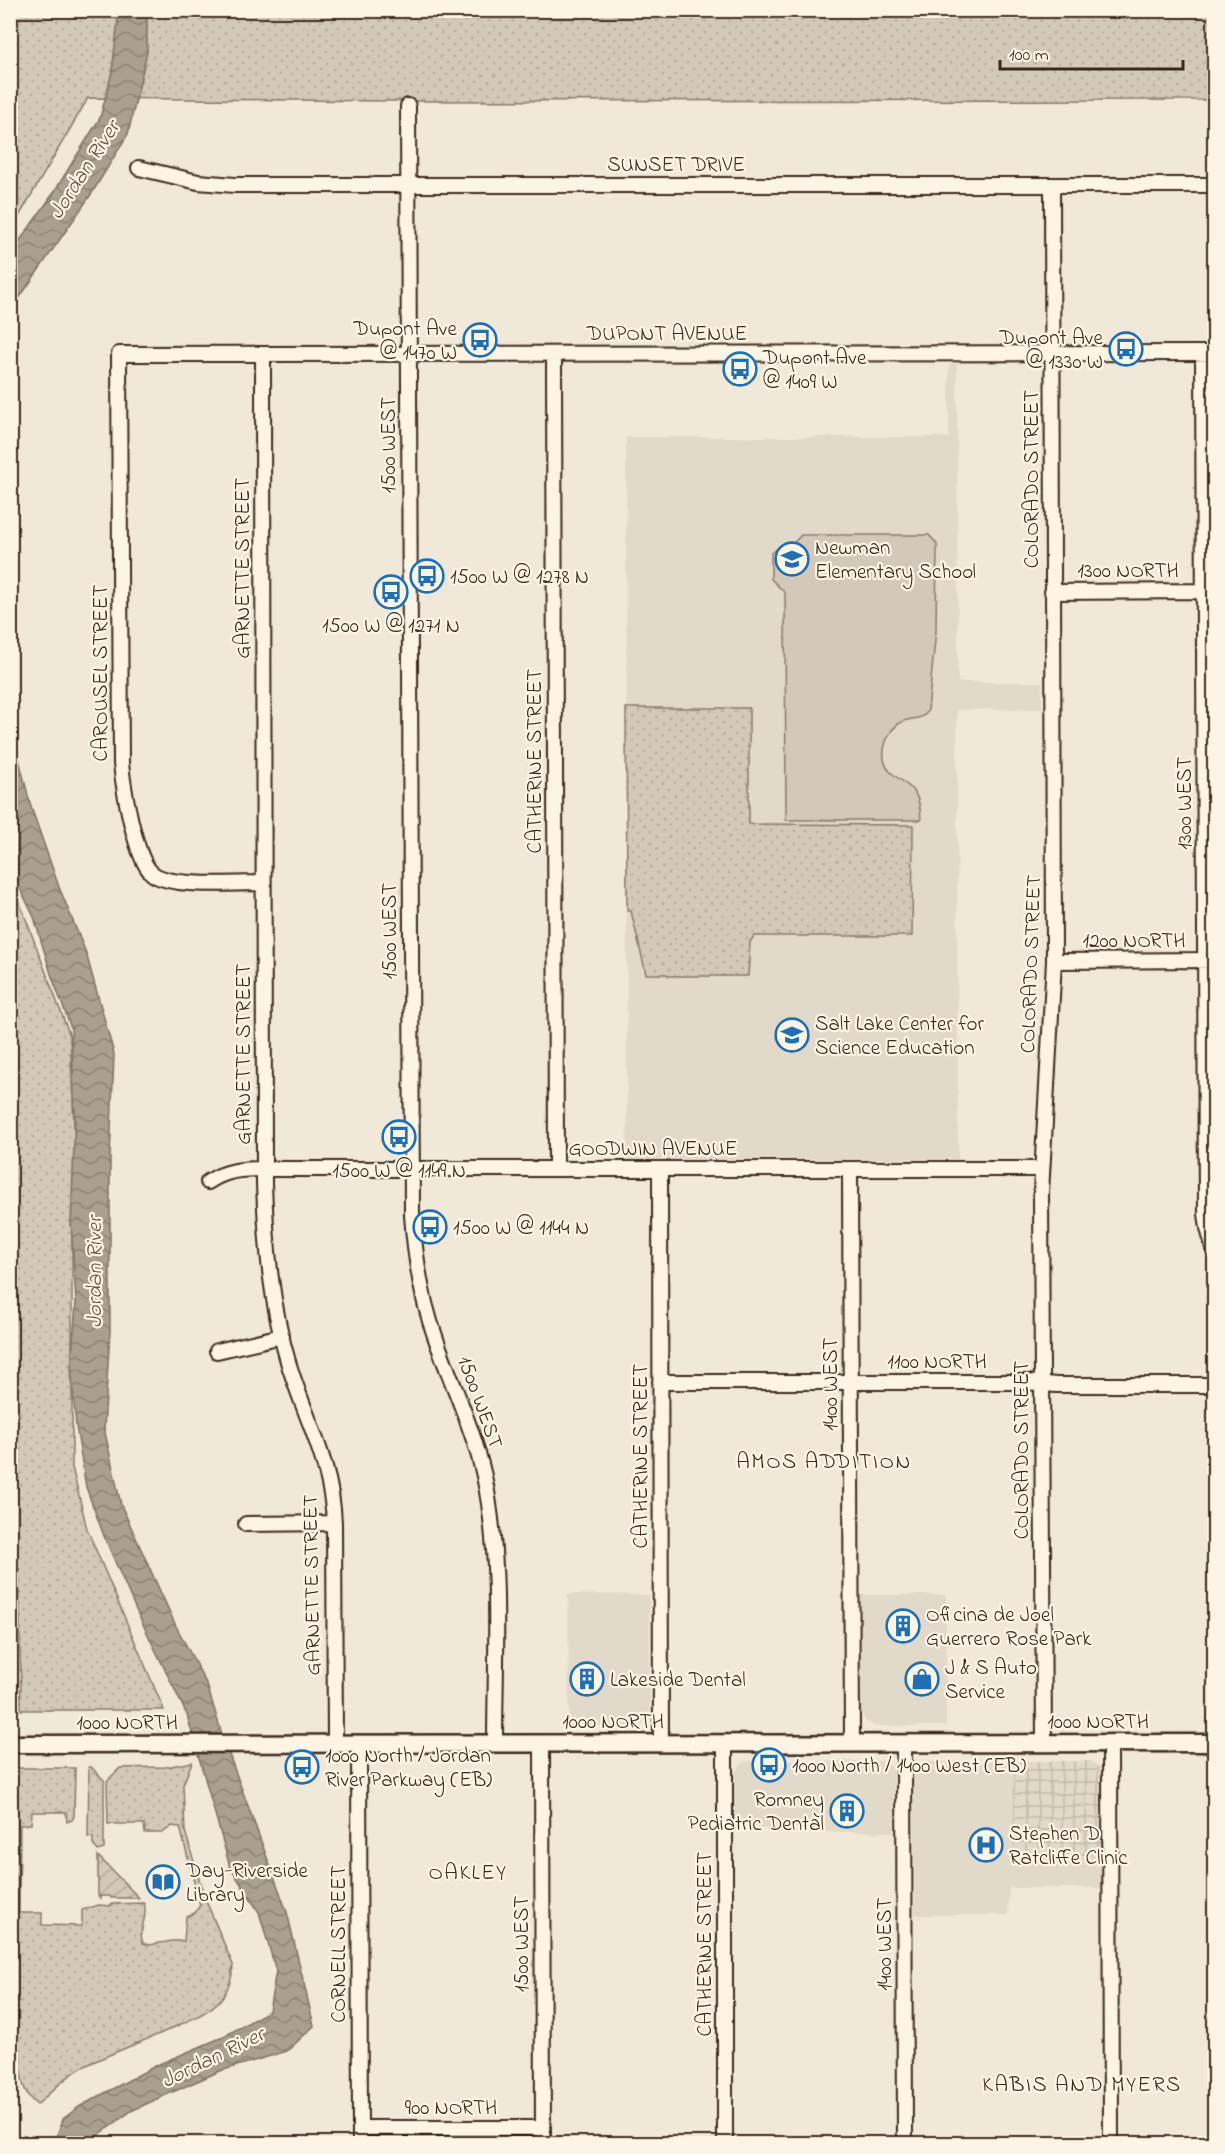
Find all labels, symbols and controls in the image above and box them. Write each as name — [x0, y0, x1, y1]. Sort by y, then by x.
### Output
scale bar — [1000, 33, 1183, 71]
text: 100 m — [1009, 43, 1049, 69]
water label: Jordan River — [42, 112, 131, 226]
street label: SUNSET DRIVE — [607, 151, 745, 181]
place label: Dupont Ave @ 1470 W — [353, 315, 458, 369]
street label: DUPONT AVENUE — [586, 320, 747, 350]
bus stop icon: Dupont Ave @ 1470 W — [462, 322, 498, 358]
place label: Dupont Ave @ 1330 W — [999, 324, 1104, 378]
bus stop icon: Dupont Ave @ 1330 W — [1108, 331, 1144, 367]
place label: Dupont Ave @ 1409 W — [762, 344, 867, 398]
bus stop icon: Dupont Ave @ 1409 W — [722, 351, 758, 387]
street label: COLORADO STREET — [1018, 390, 1048, 568]
street label: 1500 WEST — [375, 397, 405, 493]
street label: GARNETTE STREET — [229, 477, 259, 659]
place label: Newman Elementary School — [815, 534, 976, 590]
school or university icon: Newman Elementary School — [774, 541, 810, 577]
street label: 1300 NORTH — [1077, 557, 1179, 587]
bus stop icon: 1500 W @ 1278 N — [409, 558, 445, 594]
place label: 1500 W @ 1278 N — [450, 563, 589, 593]
bus stop icon: 1500 W @ 1271 N — [373, 574, 409, 610]
street label: CAROUSEL STREET — [87, 584, 117, 762]
place label: 1500 W @ 1271 N — [322, 612, 460, 642]
street label: CATHERINE STREET — [521, 669, 551, 853]
street label: 1300 WEST — [1171, 756, 1201, 850]
street label: COLORADO STREET — [1014, 874, 1050, 1054]
street label: 1500 WEST — [376, 883, 406, 979]
street label: 1200 NORTH — [1082, 927, 1186, 957]
street label: GARNETTE STREET — [230, 963, 260, 1145]
place label: Salt Lake Center for Science Education — [815, 1010, 985, 1064]
school or university icon: Salt Lake Center for Science Education — [774, 1017, 810, 1053]
bus stop icon: 1500 W @ 1149 N — [381, 1119, 417, 1155]
street label: GOODWIN AVENUE — [569, 1135, 737, 1165]
place label: 1500 W @ 1149 N — [332, 1157, 466, 1187]
bus stop icon: 1500 W @ 1144 N — [412, 1209, 448, 1245]
water label: Jordan River — [80, 1213, 112, 1328]
place label: 1500 W @ 1144 N — [453, 1214, 589, 1244]
street label: 1400 WEST — [817, 1337, 847, 1431]
street label: 1100 NORTH — [887, 1348, 987, 1378]
street label: 1500 WEST — [449, 1352, 510, 1453]
street label: COLORADO STREET — [1008, 1361, 1038, 1539]
street label: CATHERINE STREET — [627, 1364, 657, 1548]
district label: AMOS ADDITION — [736, 1447, 912, 1479]
street label: GARNETTE STREET — [296, 1494, 330, 1676]
place label: Oficina de Joel Guerrero Rose Park — [926, 1601, 1092, 1655]
building icon: Oficina de Joel Guerrero Rose Park — [885, 1608, 921, 1644]
place label: J & S Auto Service — [945, 1654, 1037, 1708]
building icon: Lakeside Dental — [569, 1661, 605, 1697]
shop icon: J & S Auto Service — [904, 1661, 940, 1697]
place label: Lakeside Dental — [610, 1666, 746, 1696]
street label: 1000 NORTH — [562, 1708, 664, 1738]
street label: 1000 NORTH — [1047, 1708, 1149, 1738]
street label: 1000 NORTH — [76, 1709, 178, 1739]
place label: 1000 North / Jordan River Parkway (EB) — [325, 1742, 492, 1798]
bus stop icon: 1000 North / 1400 West (EB) — [751, 1747, 787, 1783]
bus stop icon: 1000 North / Jordan River Parkway (EB) — [284, 1749, 320, 1785]
place label: 1000 North / 1400 West (EB) — [792, 1752, 1026, 1782]
place label: Romney Pediatric Dental — [688, 1786, 824, 1840]
building icon: Romney Pediatric Dental — [829, 1793, 865, 1829]
place label: Stephen D Ratcliffe Clinic — [1009, 1820, 1128, 1874]
hospital icon: Stephen D Ratcliffe Clinic — [968, 1827, 1004, 1863]
street label: CATHERINE STREET — [691, 1852, 721, 2036]
place label: Day-Riverside Library — [185, 1857, 309, 1913]
district label: OAKLEY — [428, 1858, 508, 1890]
library icon: Day-Riverside Library — [145, 1864, 181, 1900]
street label: CORNELL STREET — [325, 1865, 355, 2023]
street label: 1500 WEST — [508, 1896, 538, 1992]
street label: 1400 WEST — [871, 1897, 901, 1991]
water label: Jordan River — [156, 2018, 273, 2098]
district label: KABIS AND MYERS — [982, 2070, 1182, 2102]
street label: 900 NORTH — [405, 2094, 497, 2124]

